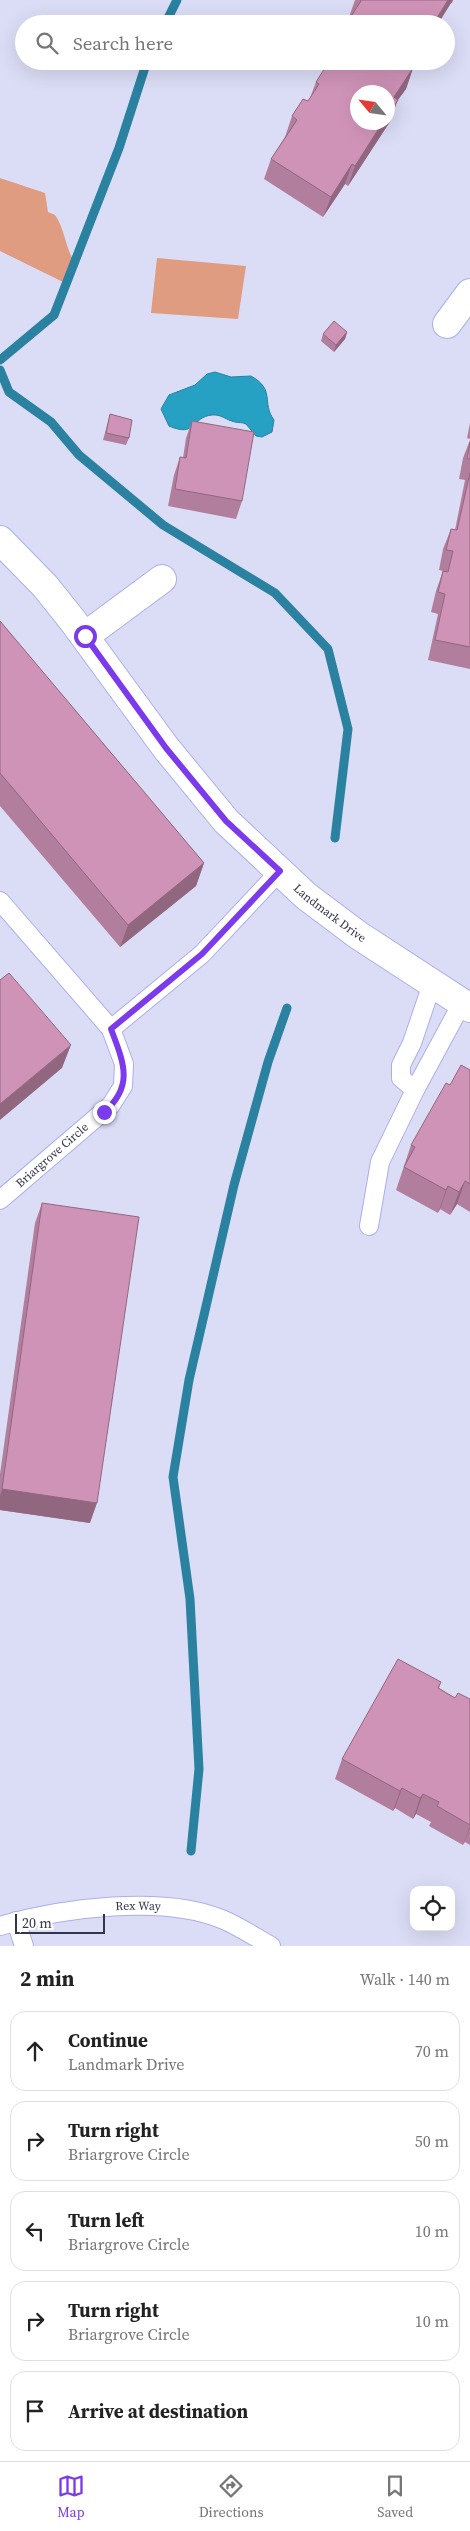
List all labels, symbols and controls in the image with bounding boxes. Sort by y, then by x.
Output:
search box [15,15,455,70]
icon: search [33,29,61,57]
text: Search here [73,30,173,56]
north arrow [350,85,395,130]
route start [74,625,97,648]
street label: Landmark Drive [290,880,369,946]
route end [93,1101,116,1124]
street label: Briargrove Circle [12,1119,92,1191]
map controls [410,1886,455,1931]
button: locate [410,1886,455,1931]
street label: Rex Way [115,1898,162,1914]
scale bar [15,1911,105,1934]
text: 20 m [22,1913,52,1933]
text: 2 min [20,1964,75,1993]
text: Walk · 140 m [360,1968,450,1990]
text: Continue [68,2027,148,2053]
icon: ahead [21,2037,49,2065]
text: 70 m [415,2040,449,2062]
text: Landmark Drive [68,2053,185,2075]
text: Turn right [68,2117,159,2143]
icon: right [21,2127,49,2155]
text: 50 m [415,2130,449,2152]
text: Briargrove Circle [68,2143,190,2165]
text: Turn left [68,2207,144,2233]
icon: left [21,2217,49,2245]
text: 10 m [415,2220,449,2242]
text: Briargrove Circle [68,2233,190,2255]
text: Turn right [68,2297,159,2323]
icon: right [21,2307,49,2335]
text: 10 m [415,2310,449,2332]
text: Briargrove Circle [68,2323,190,2345]
icon: arrive [21,2397,49,2425]
text: Arrive at destination [68,2398,248,2424]
tab: Map [57,2472,85,2522]
tab: Directions [199,2472,263,2522]
tab: Saved [377,2472,413,2522]

